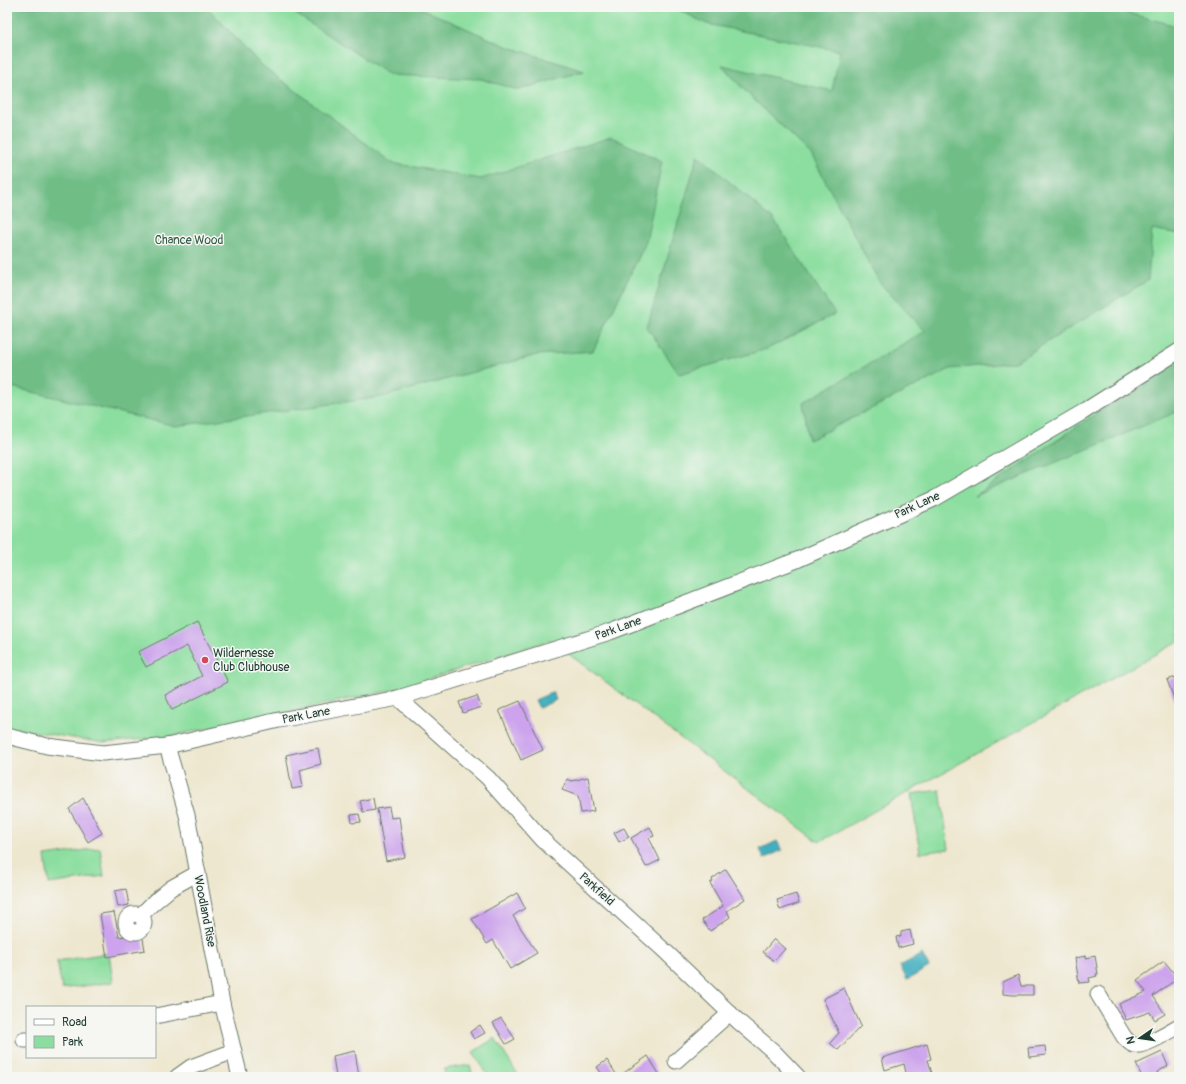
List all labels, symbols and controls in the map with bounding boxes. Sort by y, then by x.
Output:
park label: Chance Wood [155,233,223,248]
street label: Park Lane [892,488,942,522]
street label: Park Lane [593,613,644,644]
place label: Wildernesse Club Clubhouse [213,646,289,675]
marker: Wildernesse Club Clubhouse [200,655,210,665]
street label: Park Lane [281,704,331,727]
street label: Parkfield [576,870,618,909]
street label: Woodland Rise [190,874,219,948]
legend [26,1006,156,1058]
text: Road [62,1015,87,1030]
north arrow [1120,1018,1160,1058]
text: Park [62,1035,83,1050]
text: N [1123,1035,1138,1045]

